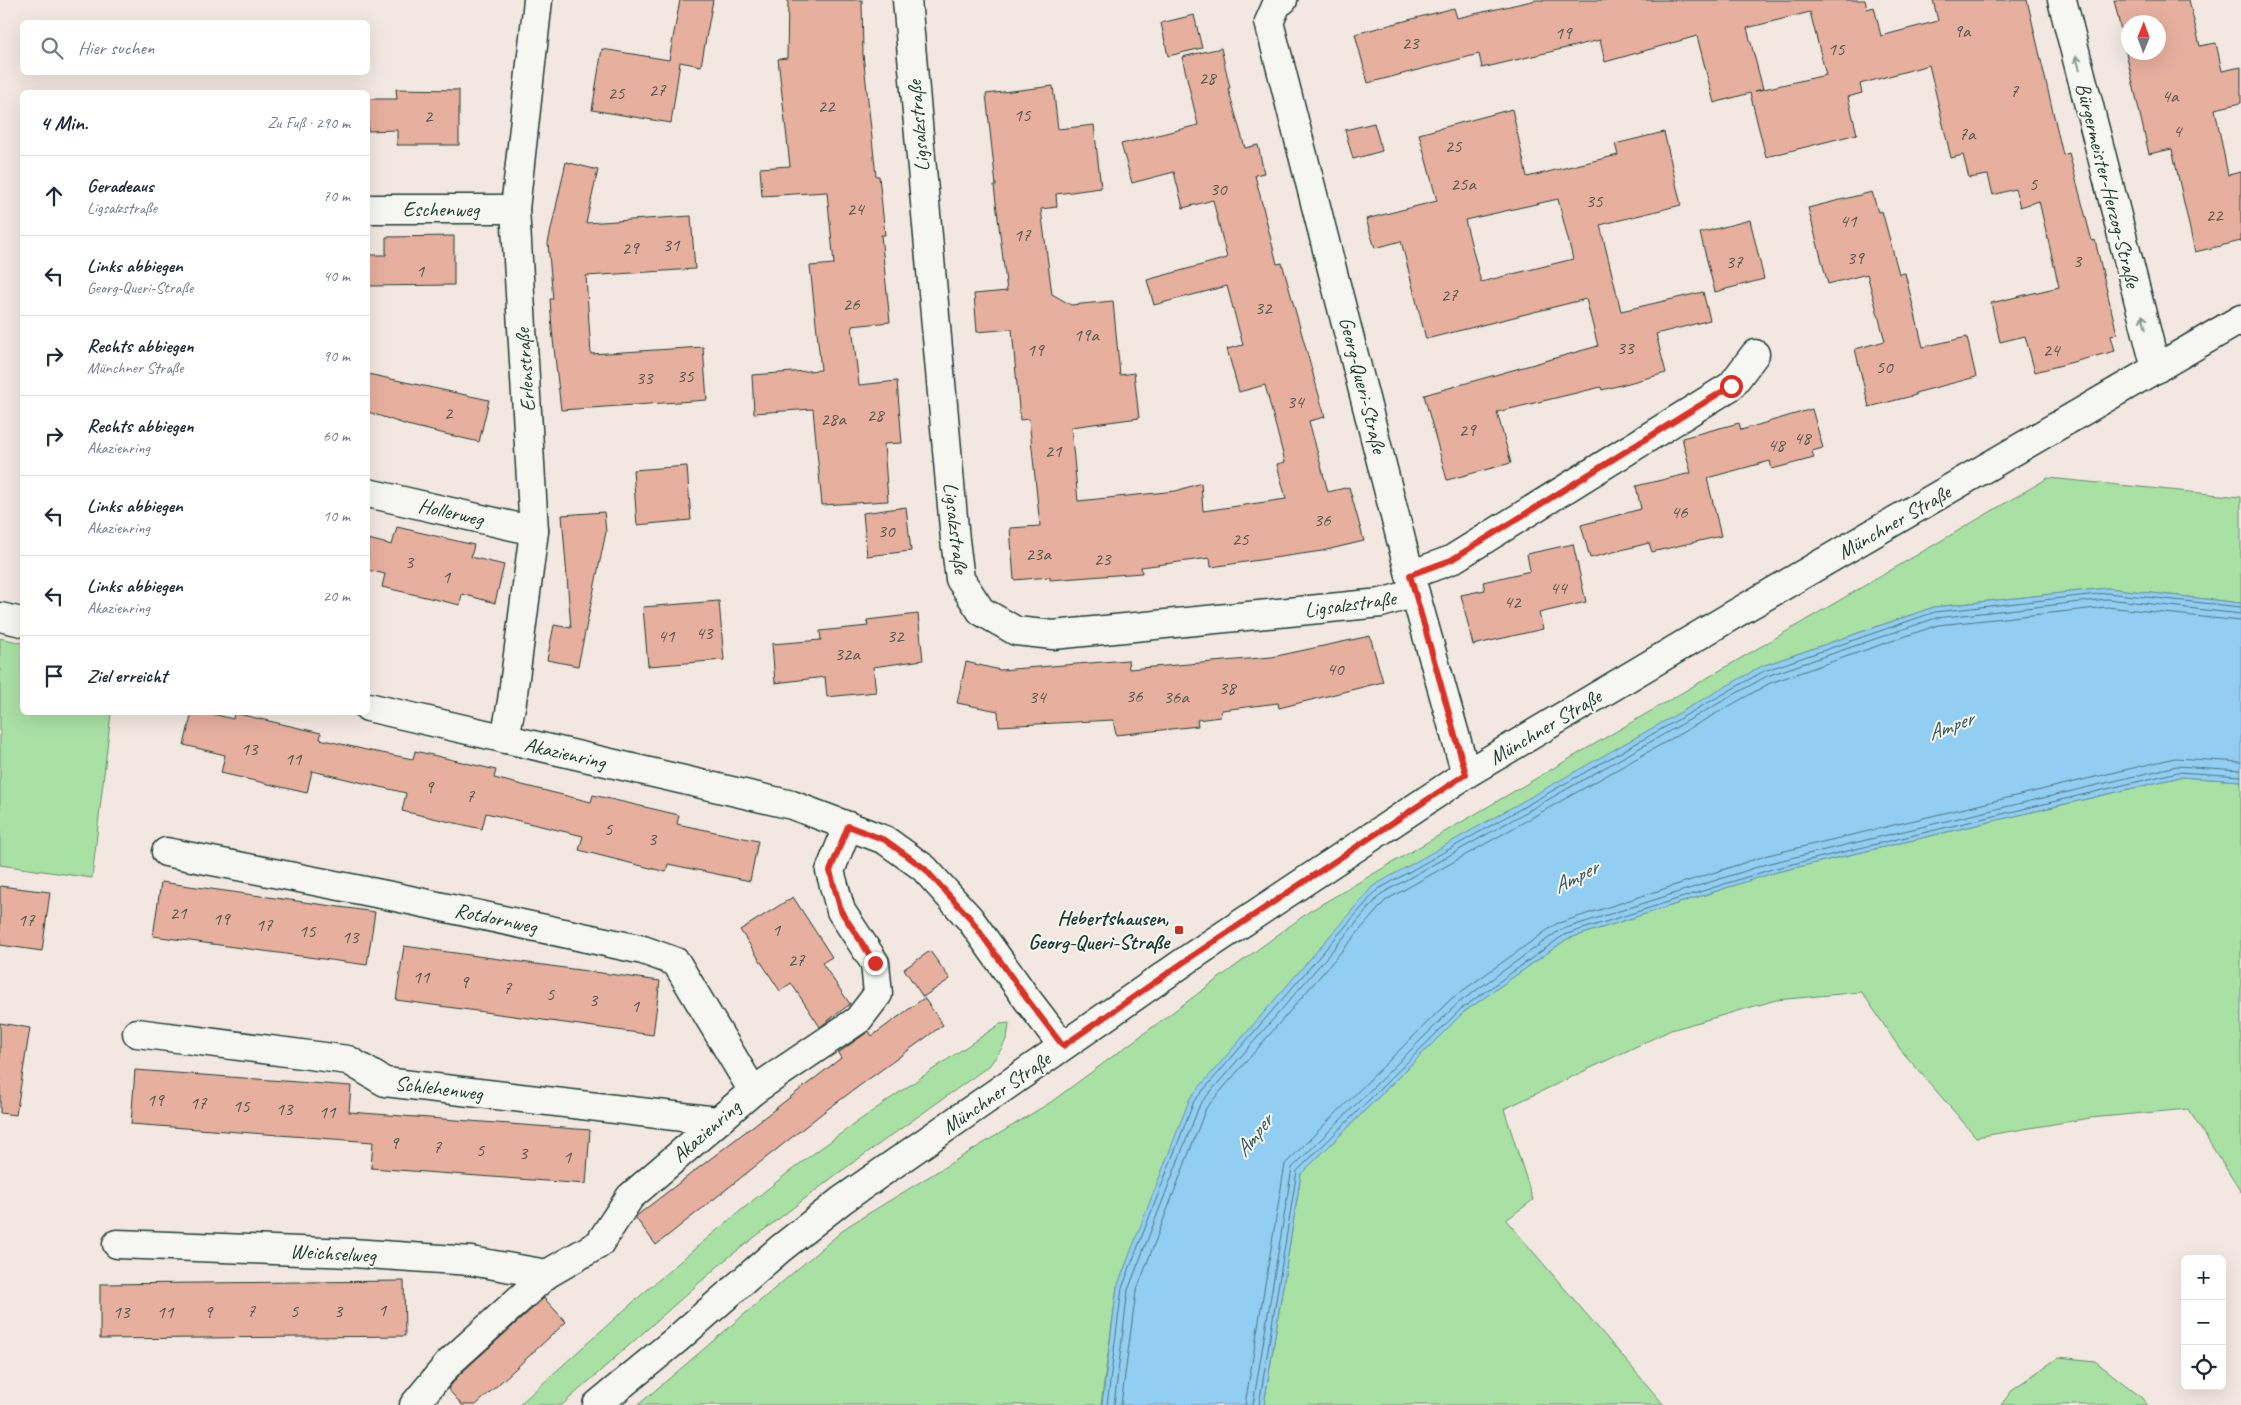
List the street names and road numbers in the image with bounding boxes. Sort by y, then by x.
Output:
street label: Ligsalzstraße [901,77,935,173]
street label: Bürgermeister-Herzog-Straße [2070,80,2147,292]
street label: Eschenweg [403,196,481,222]
street label: Georg-Queri-Straße [1334,314,1393,458]
street label: Erlenstraße [509,325,541,413]
street label: Münchner Straße [1833,478,1957,565]
street label: Ligsalzstraße [938,481,975,577]
street label: Hollerweg [416,492,488,532]
street label: Ligsalzstraße [1303,584,1399,623]
street label: Münchner Straße [1484,682,1608,771]
street label: Akazienring [522,731,610,775]
street label: Rotdornweg [453,897,541,940]
street label: Münchner Straße [937,1045,1057,1140]
street label: Schlehenweg [394,1070,486,1106]
street label: Akazienring [666,1093,747,1168]
street label: Weichselweg [290,1238,378,1268]

